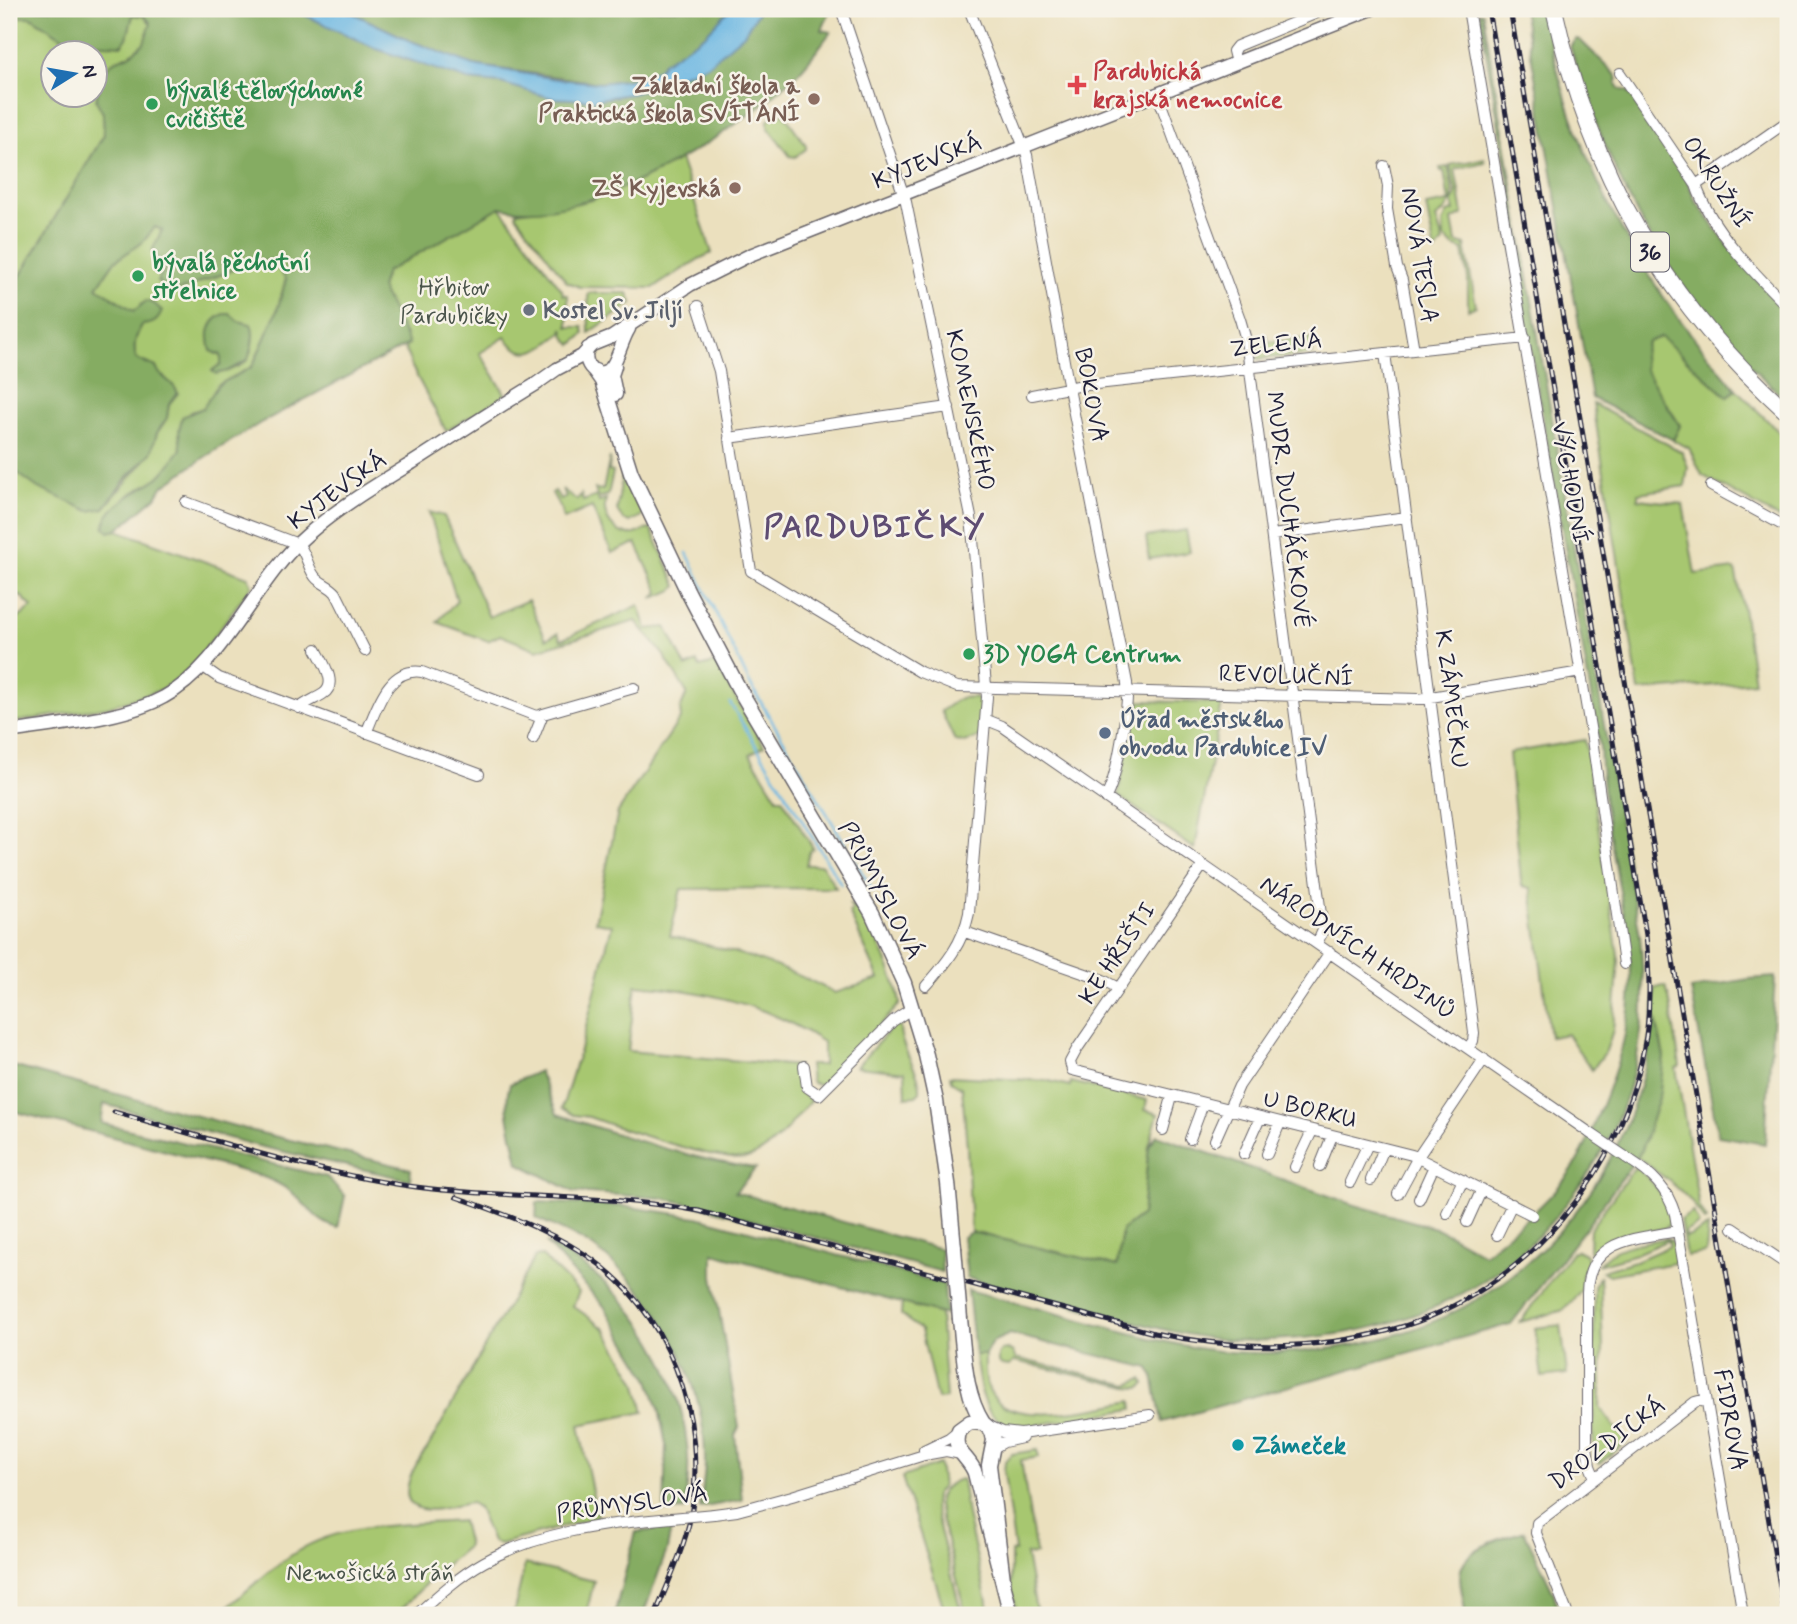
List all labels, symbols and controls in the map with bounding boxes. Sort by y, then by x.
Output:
north arrow [38,38,108,108]
place label: Pardubická krajská nemocnice [1093,57,1283,117]
text: N [76,62,103,80]
place label: Základní škola a Praktická škola SVÍTÁNÍ [538,71,801,130]
marker: Pardubická krajská nemocnice [1067,75,1087,95]
place label: bývalé tělovýchovné cvičiště [166,76,363,135]
marker: Základní škola a Praktická škola SVÍTÁNÍ [806,91,822,107]
marker: bývalé tělovýchovné cvičiště [144,96,160,112]
street label: KYJEVSKÁ [868,126,987,197]
street label: OKRUŽNÍ [1674,130,1758,235]
place label: ZŠ Kyjevská [591,173,721,206]
marker: ZŠ Kyjevská [727,180,743,196]
street label: NOVÁ TESLA [1392,185,1446,325]
road number: 36 [1631,232,1669,272]
place label: bývalá pěchotní střelnice [152,248,310,307]
marker: bývalá pěchotní střelnice [130,268,146,284]
park label: Hřbitov Pardubičky [400,273,508,332]
place label: Kostel Sv. Jiljí [543,296,683,328]
marker: Kostel Sv. Jiljí [521,302,537,318]
street label: ZELENÁ [1228,324,1324,366]
street label: KOMENSKÉHO [937,327,1004,494]
street label: BOKOVA [1066,345,1115,445]
street label: MUDR. DUCHÁČKOVÉ [1258,390,1319,631]
street label: VÝCHODNÍ [1544,419,1596,546]
street label: KYJEVSKÁ [282,444,393,537]
district label: PARDUBIČKY [764,507,986,549]
street label: K ZÁMEČKU [1427,628,1475,770]
place label: 3D YOGA Centrum [983,640,1182,671]
marker: 3D YOGA Centrum [961,646,977,662]
street label: REVOLUČNÍ [1218,658,1354,694]
place label: Úřad městského obvodu Pardubice IV [1119,705,1327,764]
marker: Úřad městského obvodu Pardubice IV [1097,725,1113,741]
street label: PRŮMYSLOVÁ [830,816,930,965]
street label: NÁRODNÍCH HRDINŮ [1253,868,1461,1027]
street label: KE HŘIŠTI [1073,897,1164,1011]
street label: U BORKU [1260,1084,1360,1137]
street label: FIDROVA [1705,1367,1754,1474]
street label: DROZDICKÁ [1543,1390,1672,1498]
place label: Zámeček [1252,1431,1346,1462]
marker: Zámeček [1230,1437,1246,1453]
street label: PRŮMYSLOVÁ [554,1478,710,1530]
park label: Nemošická stráň [286,1558,454,1589]

